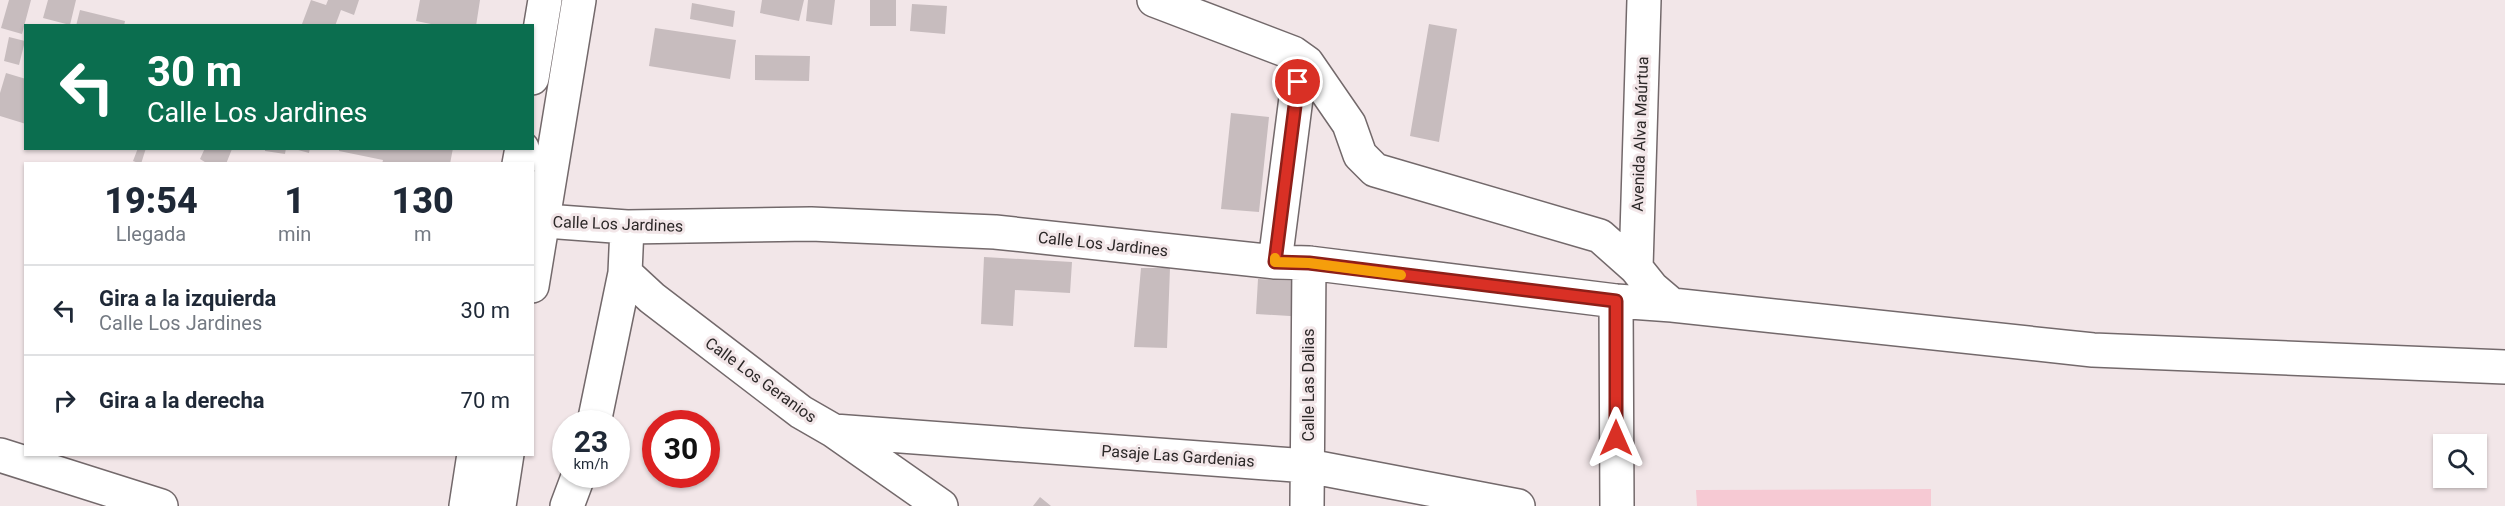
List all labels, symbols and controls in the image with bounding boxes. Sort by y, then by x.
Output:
text: 30 m [147,47,242,96]
icon: left [48,48,126,126]
pin [1272,56,1323,107]
street label: Avenida Alva Maúrtua [1628,56,1652,212]
icon: arrive [1281,65,1314,98]
text: Calle Los Jardines [147,97,367,129]
text: 19:54 [104,180,198,222]
text: 1 [284,180,305,222]
text: 130 [392,180,454,222]
street label: Calle Los Jardines [552,212,684,236]
text: Llegada [116,222,186,246]
text: min [278,222,311,246]
text: m [414,222,431,246]
street label: Calle Los Jardines [1037,228,1169,260]
text: Gira a la izquierda [99,286,276,311]
icon: left [48,294,81,327]
text: 30 m [461,298,510,323]
text: Calle Los Jardines [99,311,262,335]
street label: Calle Las Dalias [1299,329,1318,441]
street label: Calle Los Geranios [702,333,820,427]
icon: right [48,384,81,417]
text: Gira a la derecha [99,388,265,413]
text: 70 m [461,388,510,413]
position arrow [1584,406,1648,470]
speed limit sign: 30 [642,410,720,488]
text: 23 [574,424,608,459]
map controls [2433,434,2487,488]
button: search [2433,434,2487,488]
street label: Pasaje Las Gardenias [1101,441,1255,471]
text: km/h [573,455,609,473]

